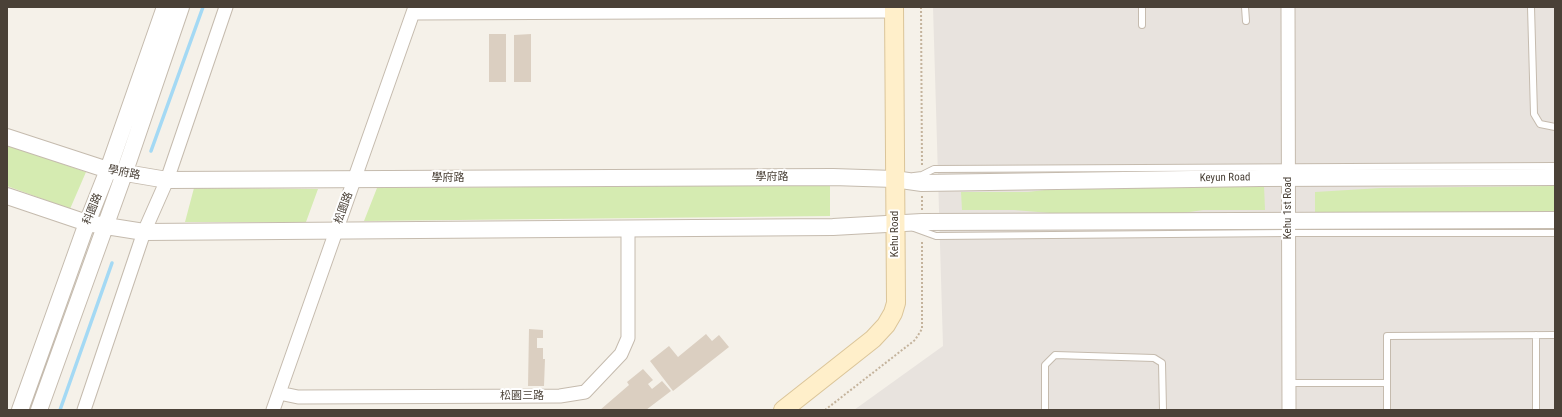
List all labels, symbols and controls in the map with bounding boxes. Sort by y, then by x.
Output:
street label: 學府路 [107,163,141,183]
street label: 學府路 [756,170,788,184]
street label: 學府路 [432,171,464,185]
street label: Keyun Road [1199,171,1251,185]
street label: Kehu 1st Road [1281,177,1295,239]
street label: 松園路 [332,190,356,226]
street label: 科園路 [81,191,105,227]
street label: Kehu Road [888,211,902,257]
street label: 松園三路 [500,389,544,403]

